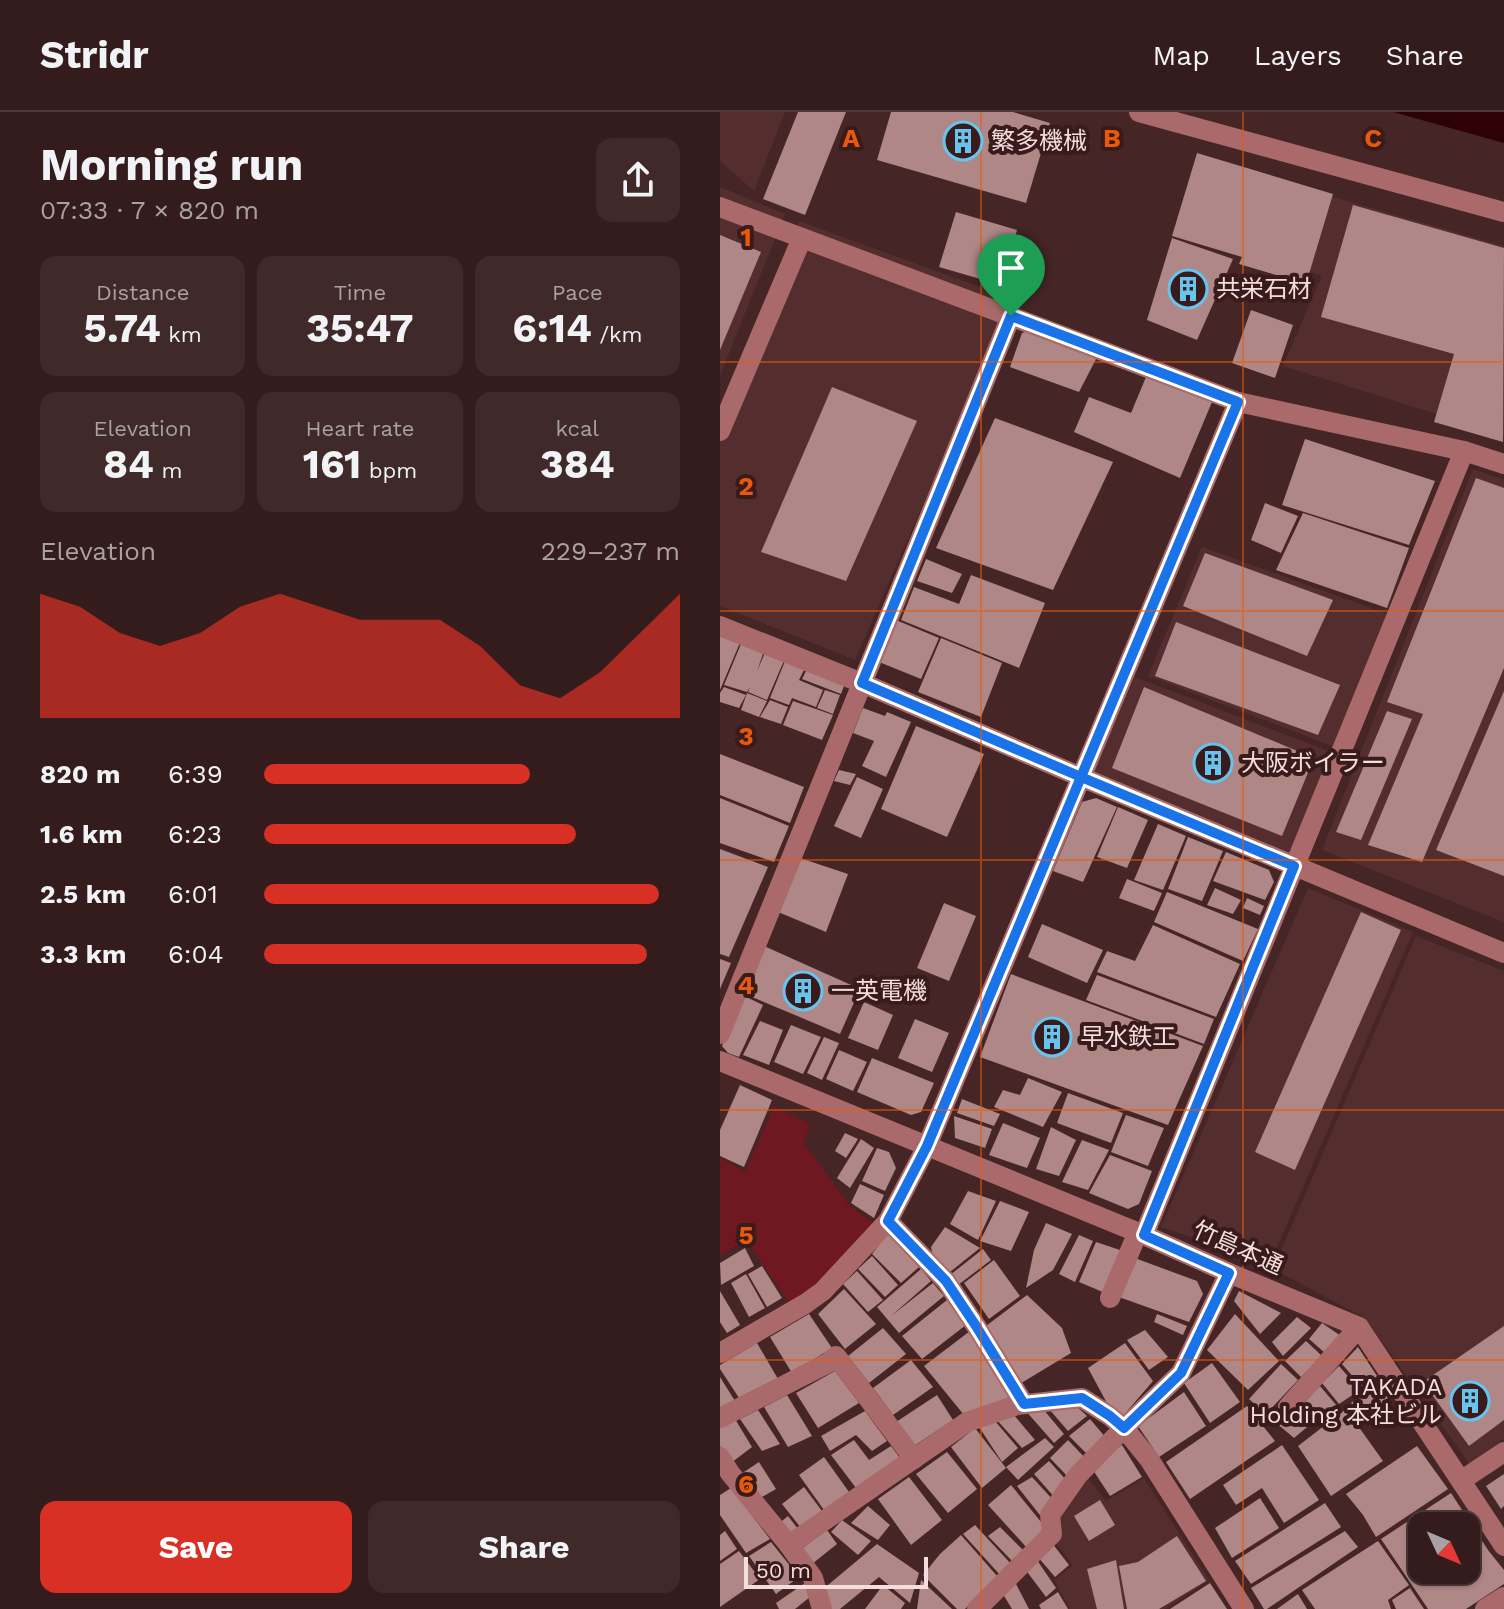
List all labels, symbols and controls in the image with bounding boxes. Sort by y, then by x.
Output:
text: Stridr [40,33,149,77]
text: Map [1153,39,1210,72]
text: Layers [1254,39,1342,72]
text: Share [1386,39,1464,72]
building icon: 繁多機械 [942,120,984,162]
text: A [842,123,860,153]
text: B [1103,123,1121,153]
text: C [1364,123,1382,153]
place label: 繁多機械 [991,127,1087,155]
button: share [596,138,680,222]
text: Morning run [40,139,303,191]
text: 07:33 · 7 × 820 m [40,195,259,225]
text: 1 [740,222,752,252]
pin [977,234,1045,316]
icon: arrive [989,246,1033,290]
building icon: 共栄石材 [1167,268,1209,310]
place label: 共栄石材 [1216,275,1312,303]
text: Distance [96,280,189,305]
text: Time [334,280,386,305]
text: Pace [552,280,603,305]
text: 5.74 [84,305,161,352]
text: 35:47 [306,305,414,352]
text: 6:14 [512,305,592,352]
text: km [161,322,202,347]
text: /km [592,322,643,347]
text: Elevation [94,416,192,441]
text: Heart rate [306,416,414,441]
text: kcal [556,416,599,441]
text: 84 [103,441,154,488]
text: 161 [303,441,361,488]
text: 384 [540,441,615,488]
text: m [154,458,182,483]
text: bpm [361,458,417,483]
text: 2 [738,471,754,501]
text: Elevation [40,536,156,566]
text: 229–237 m [541,536,680,566]
text: 3 [738,721,754,751]
building icon: 大阪ボイラー [1192,742,1234,784]
place label: 大阪ボイラー [1241,749,1385,777]
text: 820 m [40,759,120,789]
text: 6:39 [168,759,223,789]
text: 1.6 km [40,819,123,849]
text: 6:23 [168,819,222,849]
text: 2.5 km [40,879,126,909]
text: 6:01 [168,879,218,909]
text: 3.3 km [40,939,126,969]
text: 6:04 [168,939,224,969]
text: 4 [738,970,755,1000]
building icon: 一英電機 [782,970,824,1012]
place label: 一英電機 [831,977,927,1005]
building icon: 早水鉄工 [1031,1016,1073,1058]
place label: 早水鉄工 [1080,1023,1176,1051]
street label: 竹島本通 [1188,1216,1288,1280]
text: 5 [738,1220,754,1250]
place label: TAKADA Holding 本社ビル [1250,1373,1442,1429]
building icon: TAKADA Holding 本社ビル [1449,1380,1491,1422]
text: 6 [738,1469,754,1499]
button: Save [40,1501,352,1593]
button: Share [368,1501,680,1593]
north arrow [1408,1512,1480,1584]
map controls [1408,1512,1480,1584]
scale bar [744,1553,928,1589]
text: 50 m [756,1558,811,1583]

